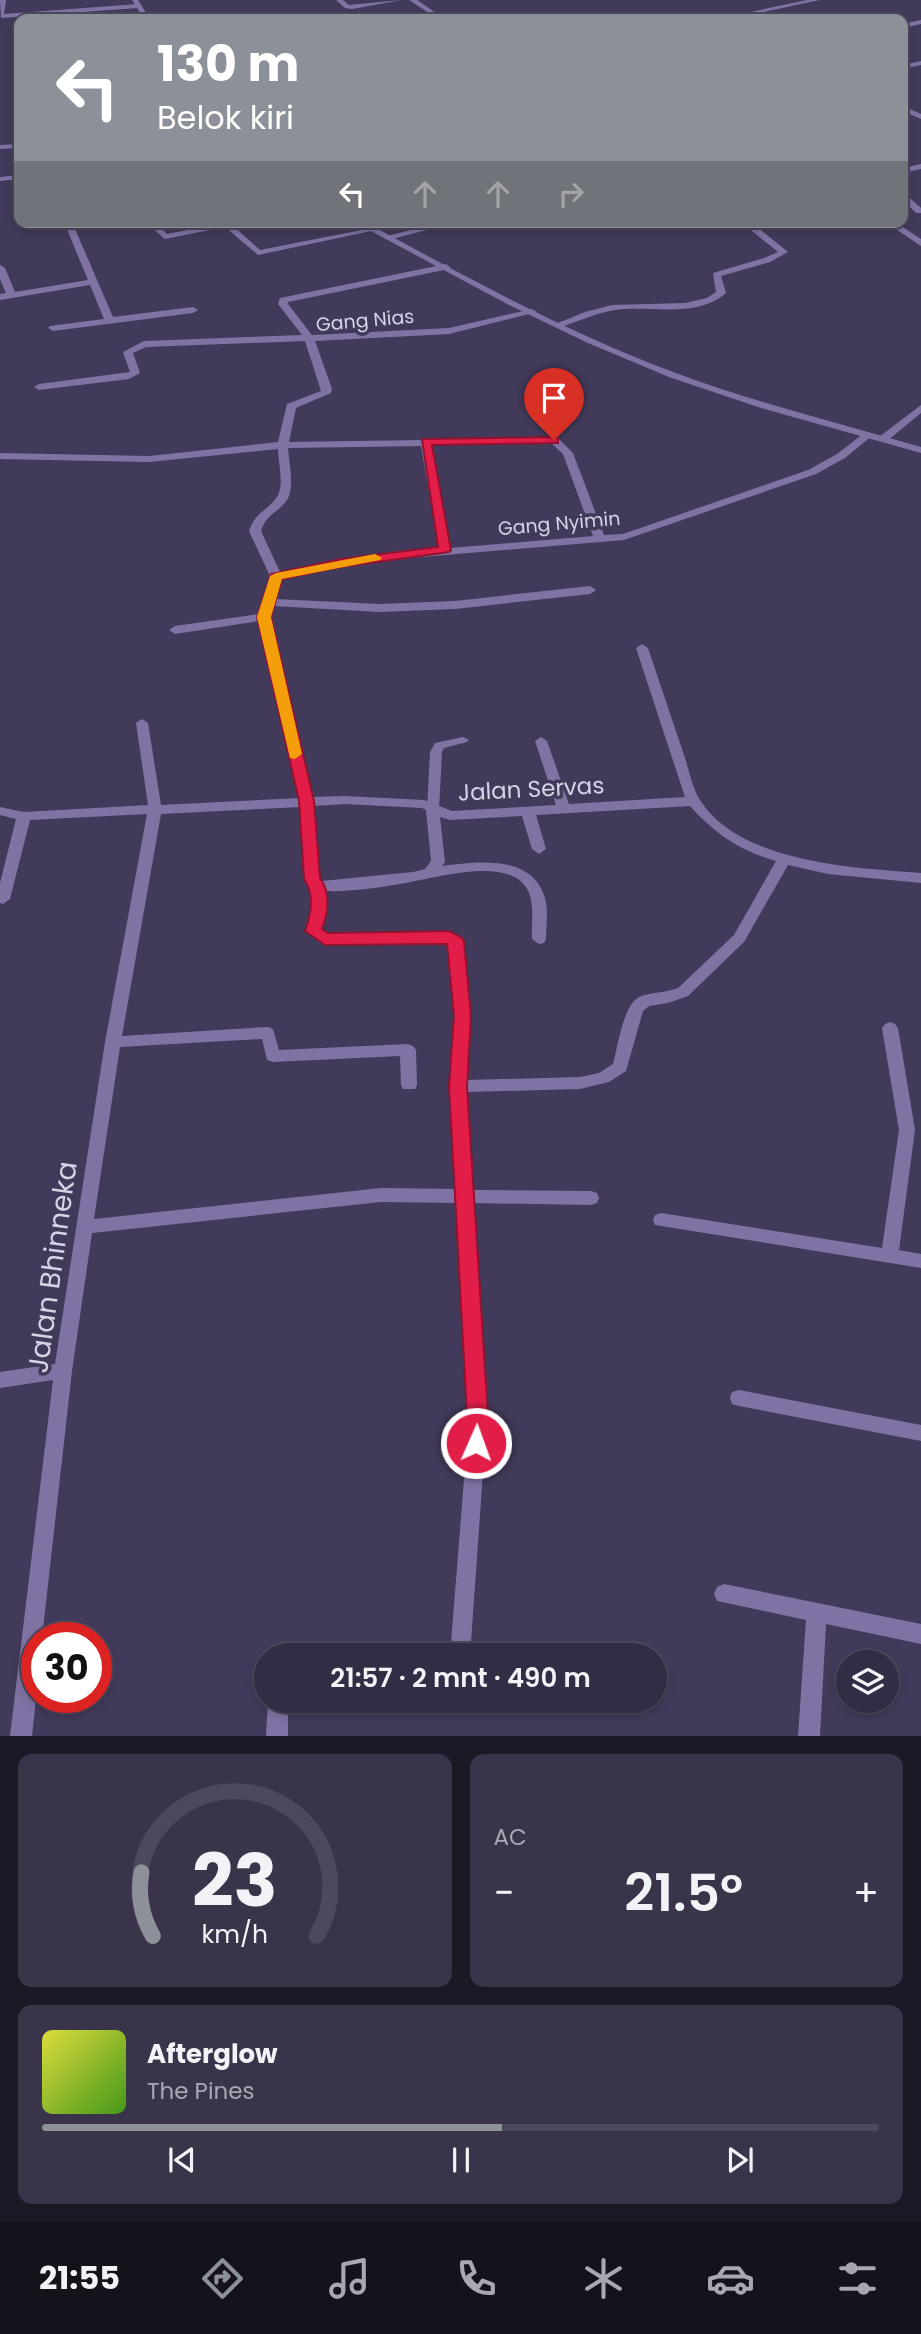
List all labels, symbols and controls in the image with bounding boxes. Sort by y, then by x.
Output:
text: 130 m [157,30,299,98]
icon: left [42,42,133,133]
text: Belok kiri [157,95,294,140]
icon: left [333,175,371,213]
icon: ahead [406,175,444,213]
icon: ahead [479,175,517,213]
icon: right [552,175,590,213]
street label: Gang Nias [315,303,415,338]
pin [524,368,584,440]
icon: arrive [535,379,573,417]
street label: Gang Nyimin [497,505,621,542]
street label: Jalan Servas [457,769,605,809]
street label: Jalan Bhinneka [18,1159,87,1376]
position arrow [439,1406,513,1480]
speed limit sign: 30 [21,1622,112,1713]
map controls [836,1650,899,1713]
button: layers [836,1650,899,1713]
text: 21:57 · 2 mnt · 490 m [330,1660,591,1696]
text: AC [494,1821,527,1853]
text: 23 [192,1831,278,1932]
text: 21.5° [624,1856,743,1929]
text: − [494,1866,514,1919]
text: + [853,1866,879,1919]
text: km/h [201,1917,268,1952]
text: Afterglow [147,2036,278,2072]
text: The Pines [147,2075,255,2107]
icon: previous [163,2141,201,2179]
icon: pause [442,2141,480,2179]
icon: next [721,2141,759,2179]
icon: directions [198,2254,247,2303]
icon: music [325,2254,374,2303]
icon: phone [452,2254,501,2303]
icon: climate [579,2254,628,2303]
icon: car [706,2254,755,2303]
icon: filters [833,2254,882,2303]
text: 21:55 [39,2255,120,2300]

